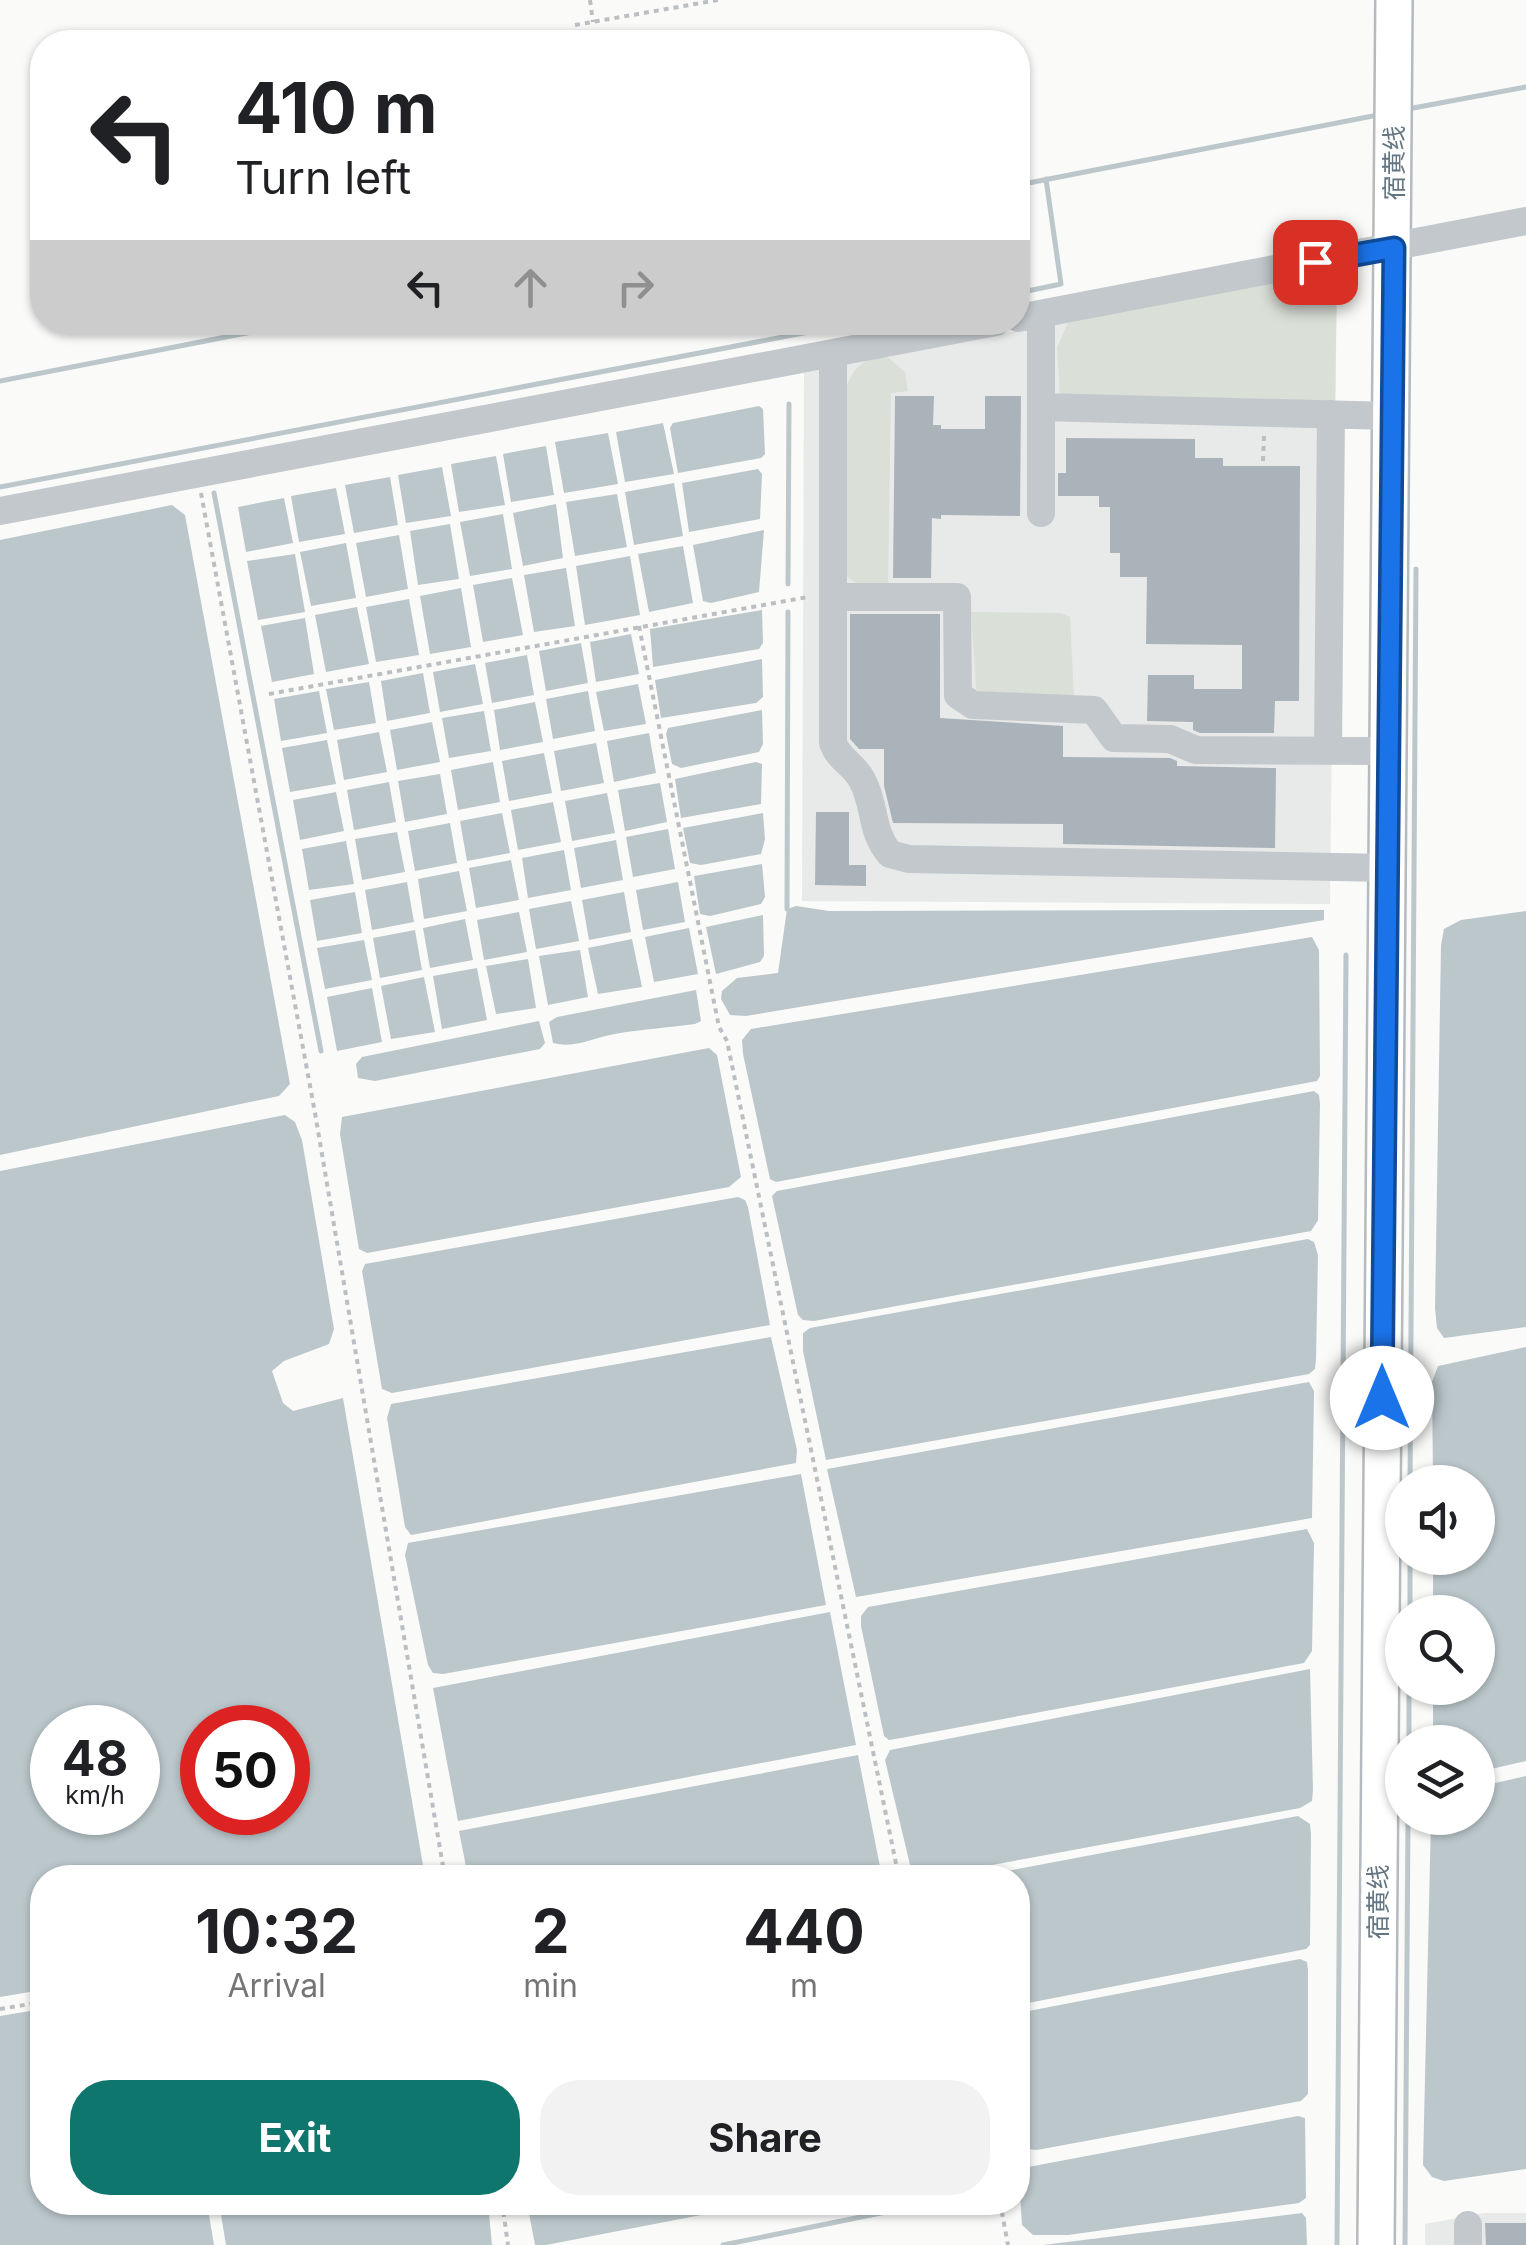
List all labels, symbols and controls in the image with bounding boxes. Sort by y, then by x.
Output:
text: 410 m [235,65,438,150]
icon: left [70,70,200,200]
street label: 宿黄线 [1379,125,1409,201]
text: Turn left [235,150,411,205]
pin [1273,220,1358,305]
icon: arrive [1288,235,1343,290]
icon: left [398,260,453,315]
icon: ahead [503,260,558,315]
icon: right [608,260,663,315]
position arrow [1330,1346,1434,1450]
map controls [1385,1465,1495,1835]
button: sound [1385,1465,1495,1575]
button: search [1385,1595,1495,1705]
speed limit sign: 50 [180,1705,310,1835]
button: layers [1385,1725,1495,1835]
text: 48 [62,1728,128,1788]
text: km/h [65,1780,125,1810]
street label: 宿黄线 [1363,1864,1393,1940]
text: 10:32 [195,1895,358,1967]
text: 2 [532,1895,570,1967]
text: 440 [743,1895,865,1967]
text: Arrival [227,1966,326,2005]
text: min [523,1966,578,2005]
text: m [790,1966,818,2005]
button: Exit [70,2080,520,2195]
button: Share [540,2080,990,2195]

